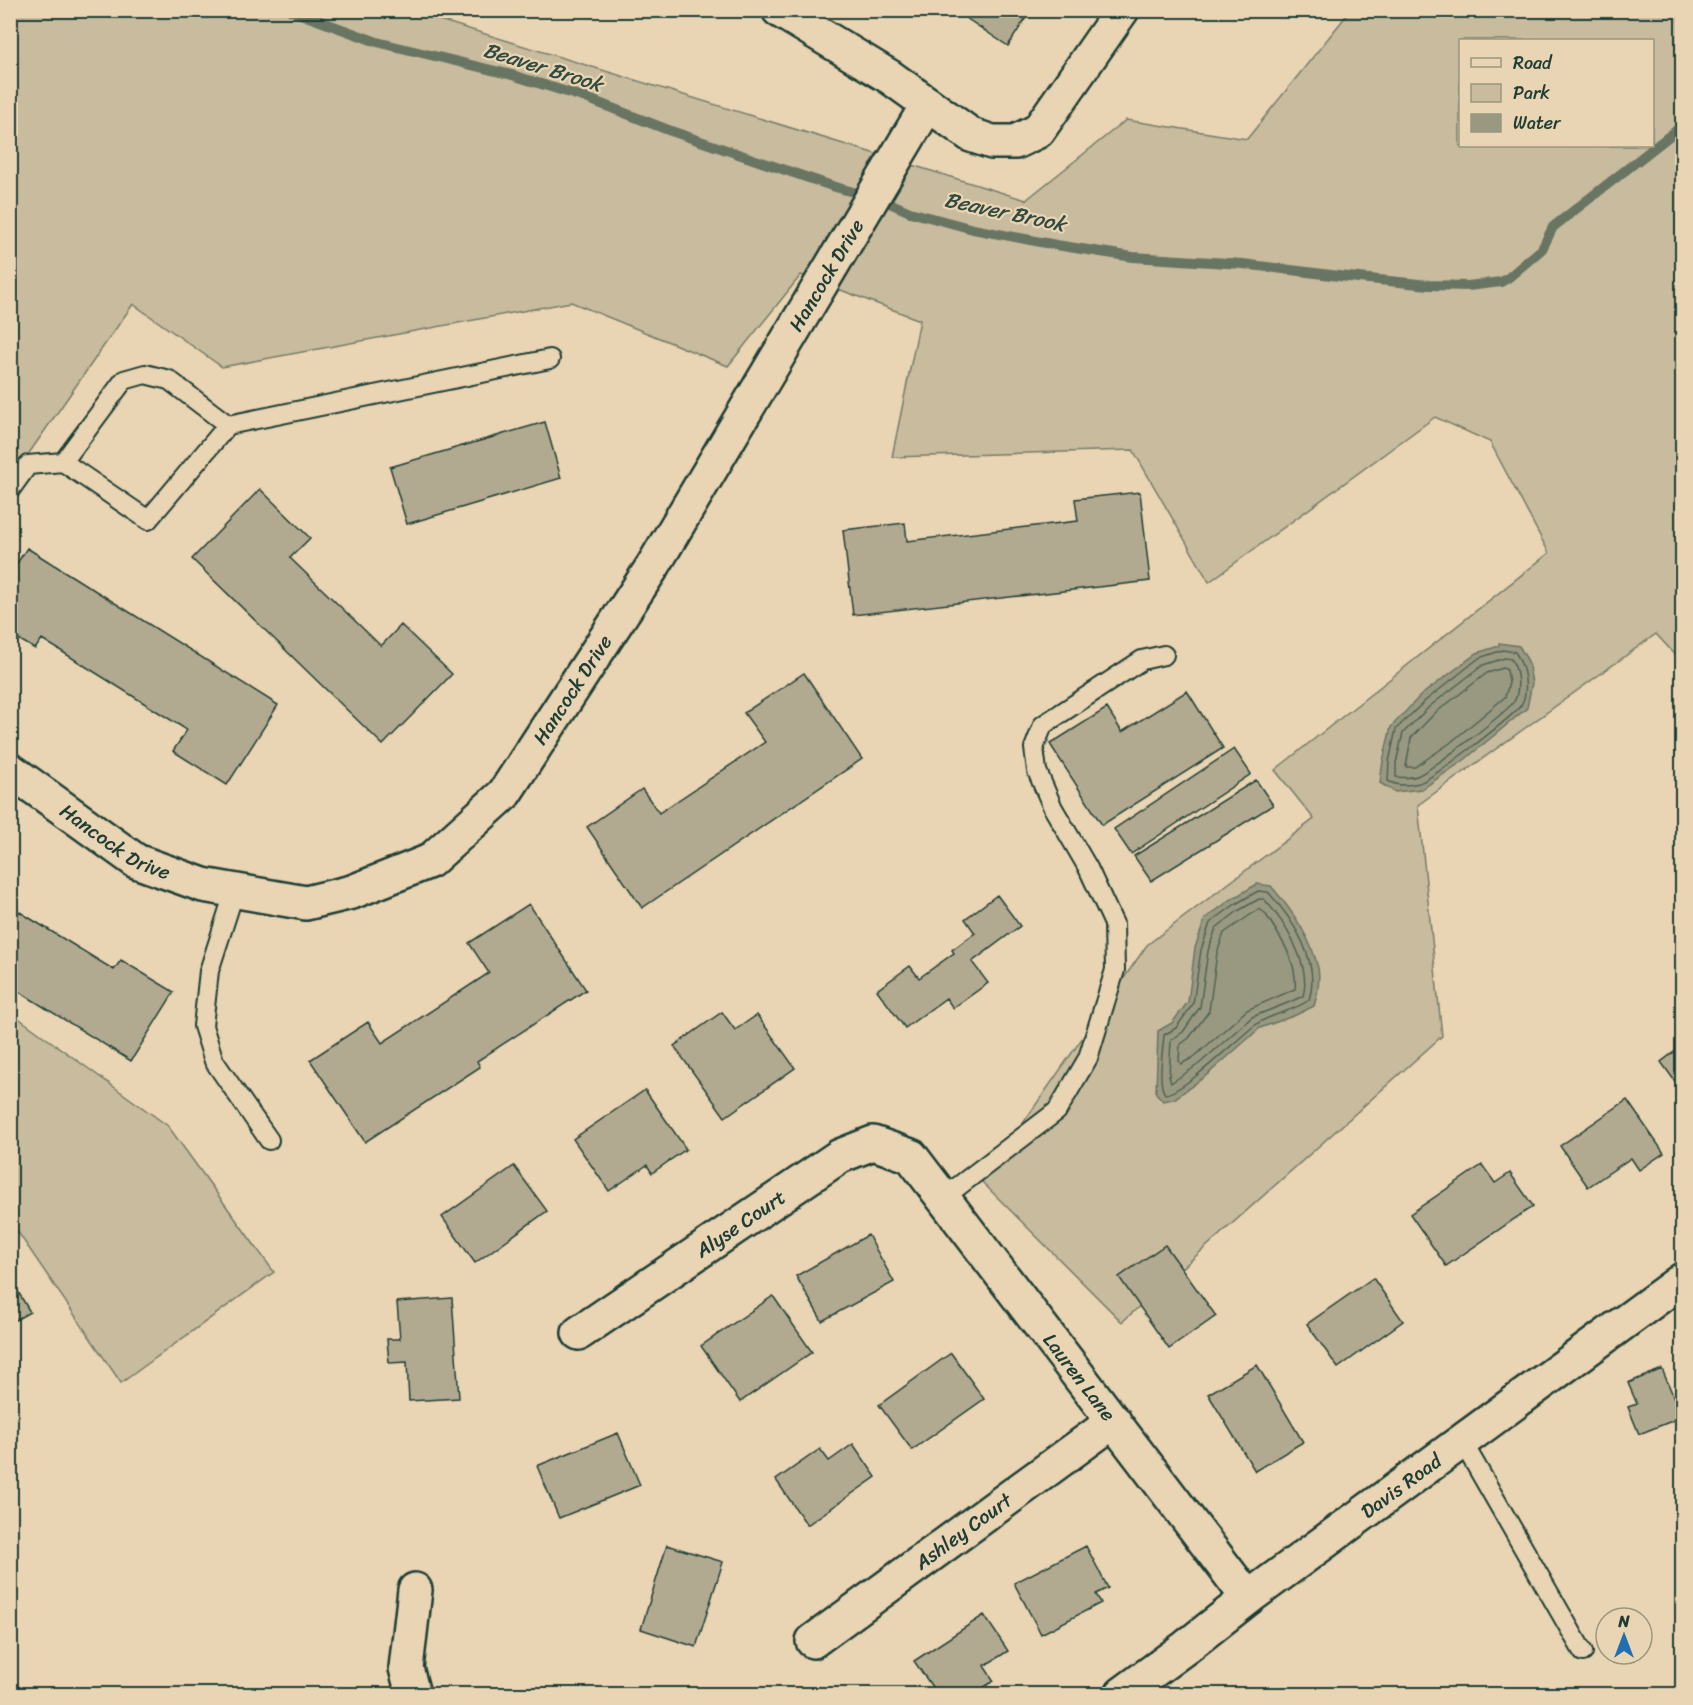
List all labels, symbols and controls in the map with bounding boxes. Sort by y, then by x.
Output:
water label: Beaver Brook [479,31,610,104]
legend [1459,39,1654,147]
text: Road [1513,47,1553,79]
text: Park [1513,77,1550,109]
text: Water [1513,107,1562,139]
water label: Beaver Brook [941,181,1072,244]
street label: Hancock Drive [779,212,873,338]
street label: Hancock Drive [523,627,621,752]
street label: Hancock Drive [52,794,176,890]
street label: Alyse Court [687,1180,793,1268]
street label: Lauren Lane [1034,1325,1125,1429]
street label: Davis Road [1353,1443,1450,1528]
street label: Ashley Court [906,1483,1020,1580]
north arrow [1594,1606,1654,1666]
text: N [1617,1607,1630,1636]

